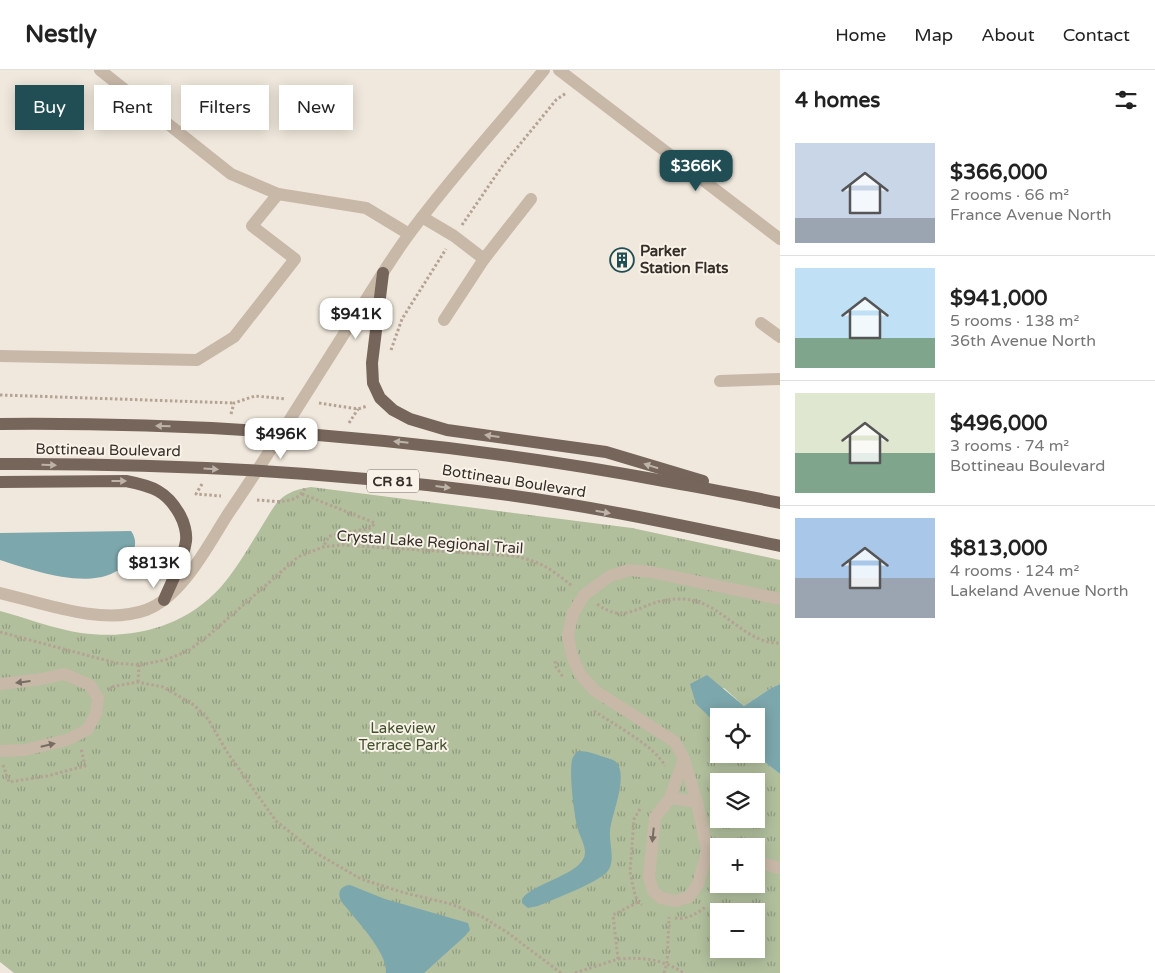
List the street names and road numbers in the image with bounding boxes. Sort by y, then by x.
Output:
street label: Bottineau Boulevard [35,440,181,460]
street label: Bottineau Boulevard [441,461,587,501]
road number: CR 81 [367,470,419,492]
street label: Crystal Lake Regional Trail [336,526,524,558]

